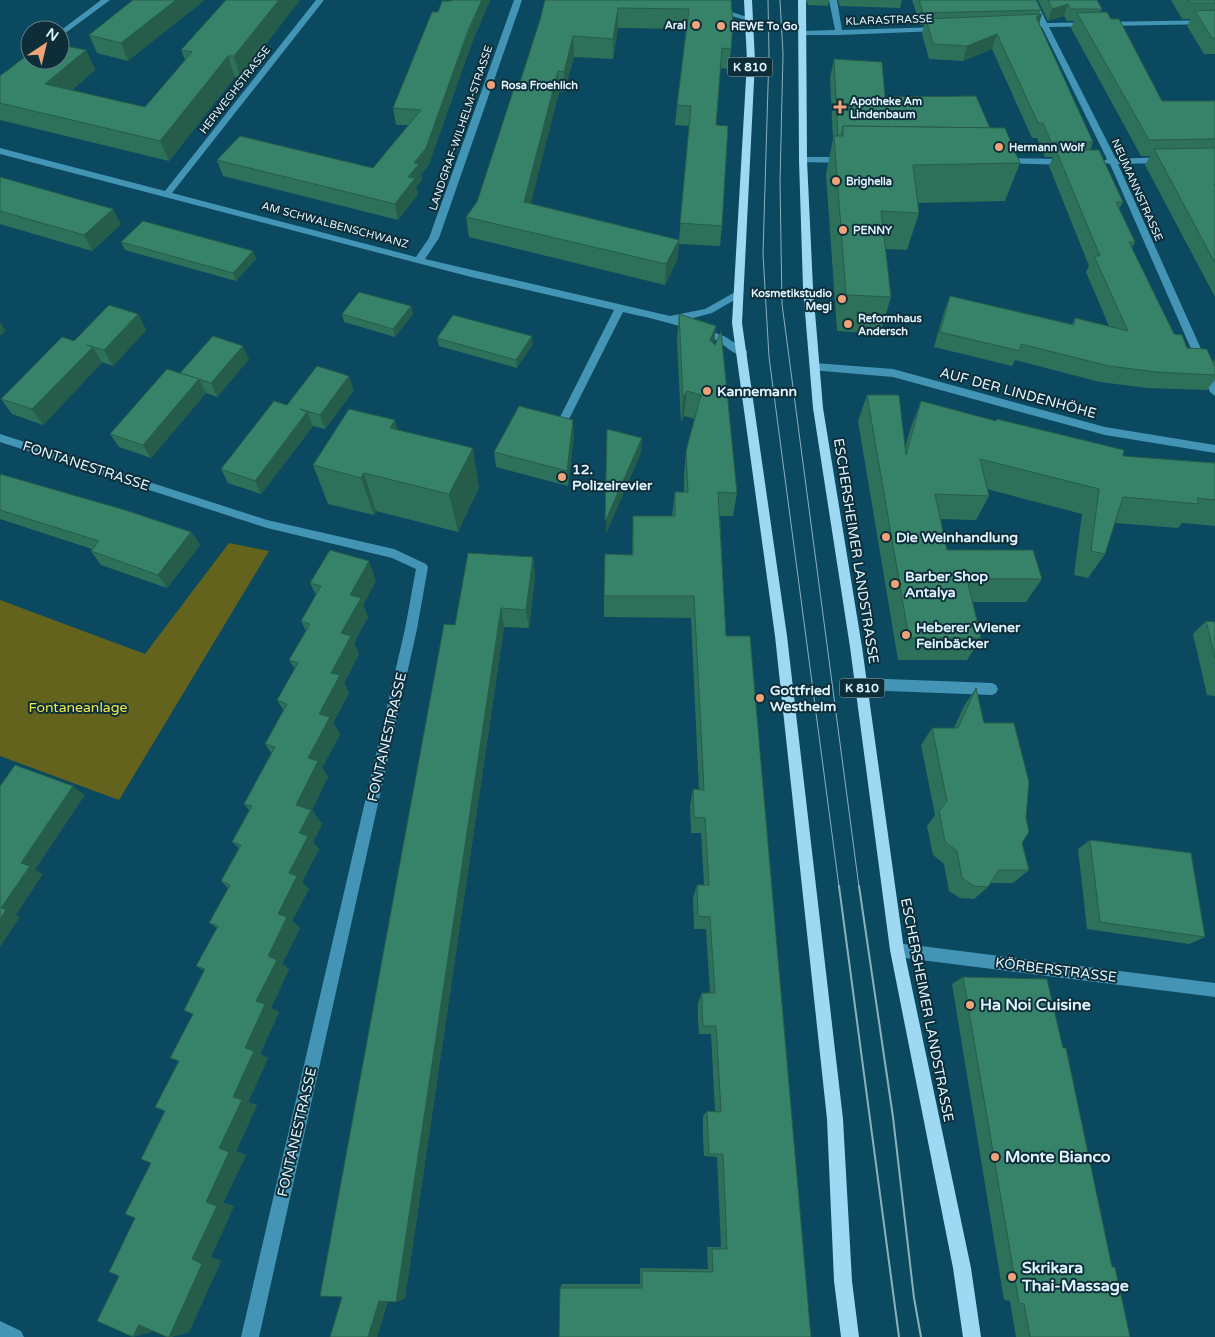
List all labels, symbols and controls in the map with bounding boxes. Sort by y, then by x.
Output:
street label: KLARASTRASSE [845,12,933,28]
place label: Aral [665,19,686,32]
marker: Aral [690,19,702,31]
north arrow [20,20,70,70]
marker: REWE To Go [715,20,727,32]
place label: REWE To Go [731,20,798,33]
text: N [43,25,62,45]
street label: HERWEGHSTRASSE [197,44,273,136]
street label: LANDGRAF-WILHELM-STRASSE [427,44,495,212]
road number: K 810 [728,58,772,76]
marker: Rosa Froehlich [485,79,497,91]
place label: Rosa Froehlich [501,79,578,92]
place label: Apotheke Am Lindenbaum [850,95,922,121]
marker: Apotheke Am Lindenbaum [834,101,846,113]
street label: NEUMANNSTRASSE [1109,137,1165,243]
marker: Hermann Wolf [993,141,1005,153]
place label: Hermann Wolf [1009,141,1085,154]
marker: Brighella [830,175,842,187]
place label: Brighella [846,175,892,189]
street label: AM SCHWALBENSCHWANZ [260,199,410,251]
marker: PENNY [837,224,849,236]
place label: PENNY [853,224,892,237]
place label: Kosmetikstudio Megi [751,287,832,314]
marker: Kosmetikstudio Megi [836,293,848,305]
place label: Reformhaus Andersch [858,312,922,338]
marker: Reformhaus Andersch [842,318,854,330]
street label: AUF DER LINDENHÖHE [938,364,1098,422]
place label: Kannemann [717,383,797,400]
marker: Kannemann [701,385,713,397]
street label: FONTANESTRASSE [20,437,152,495]
street label: ESCHERSHEIMER LANDSTRASSE [830,437,882,665]
place label: 12. Polizeirevier [572,461,653,494]
marker: 12. Polizeirevier [556,471,568,483]
place label: Die Weinhandlung [896,529,1018,546]
marker: Die Weinhandlung [880,531,892,543]
place label: Barber Shop Antalya [905,568,988,601]
marker: Barber Shop Antalya [889,578,901,590]
place label: Heberer Wiener Feinbäcker [916,619,1021,652]
marker: Heberer Wiener Feinbäcker [900,629,912,641]
street label: FONTANESTRASSE [364,671,410,803]
road number: K 810 [840,678,884,698]
place label: Gottfried Westheim [770,682,836,715]
marker: Gottfried Westheim [754,692,766,704]
park label: Fontaneanlage [29,699,128,716]
street label: ESCHERSHEIMER LANDSTRASSE [897,896,957,1124]
street label: KÖRBERSTRASSE [994,954,1118,986]
place label: Ha Noi Cuisine [980,995,1091,1015]
marker: Ha Noi Cuisine [964,999,976,1011]
street label: FONTANESTRASSE [274,1066,320,1198]
place label: Monte Bianco [1005,1147,1111,1167]
marker: Monte Bianco [989,1151,1001,1163]
place label: Skrikara Thai-Massage [1021,1258,1129,1296]
marker: Skrikara Thai-Massage [1006,1271,1018,1283]

